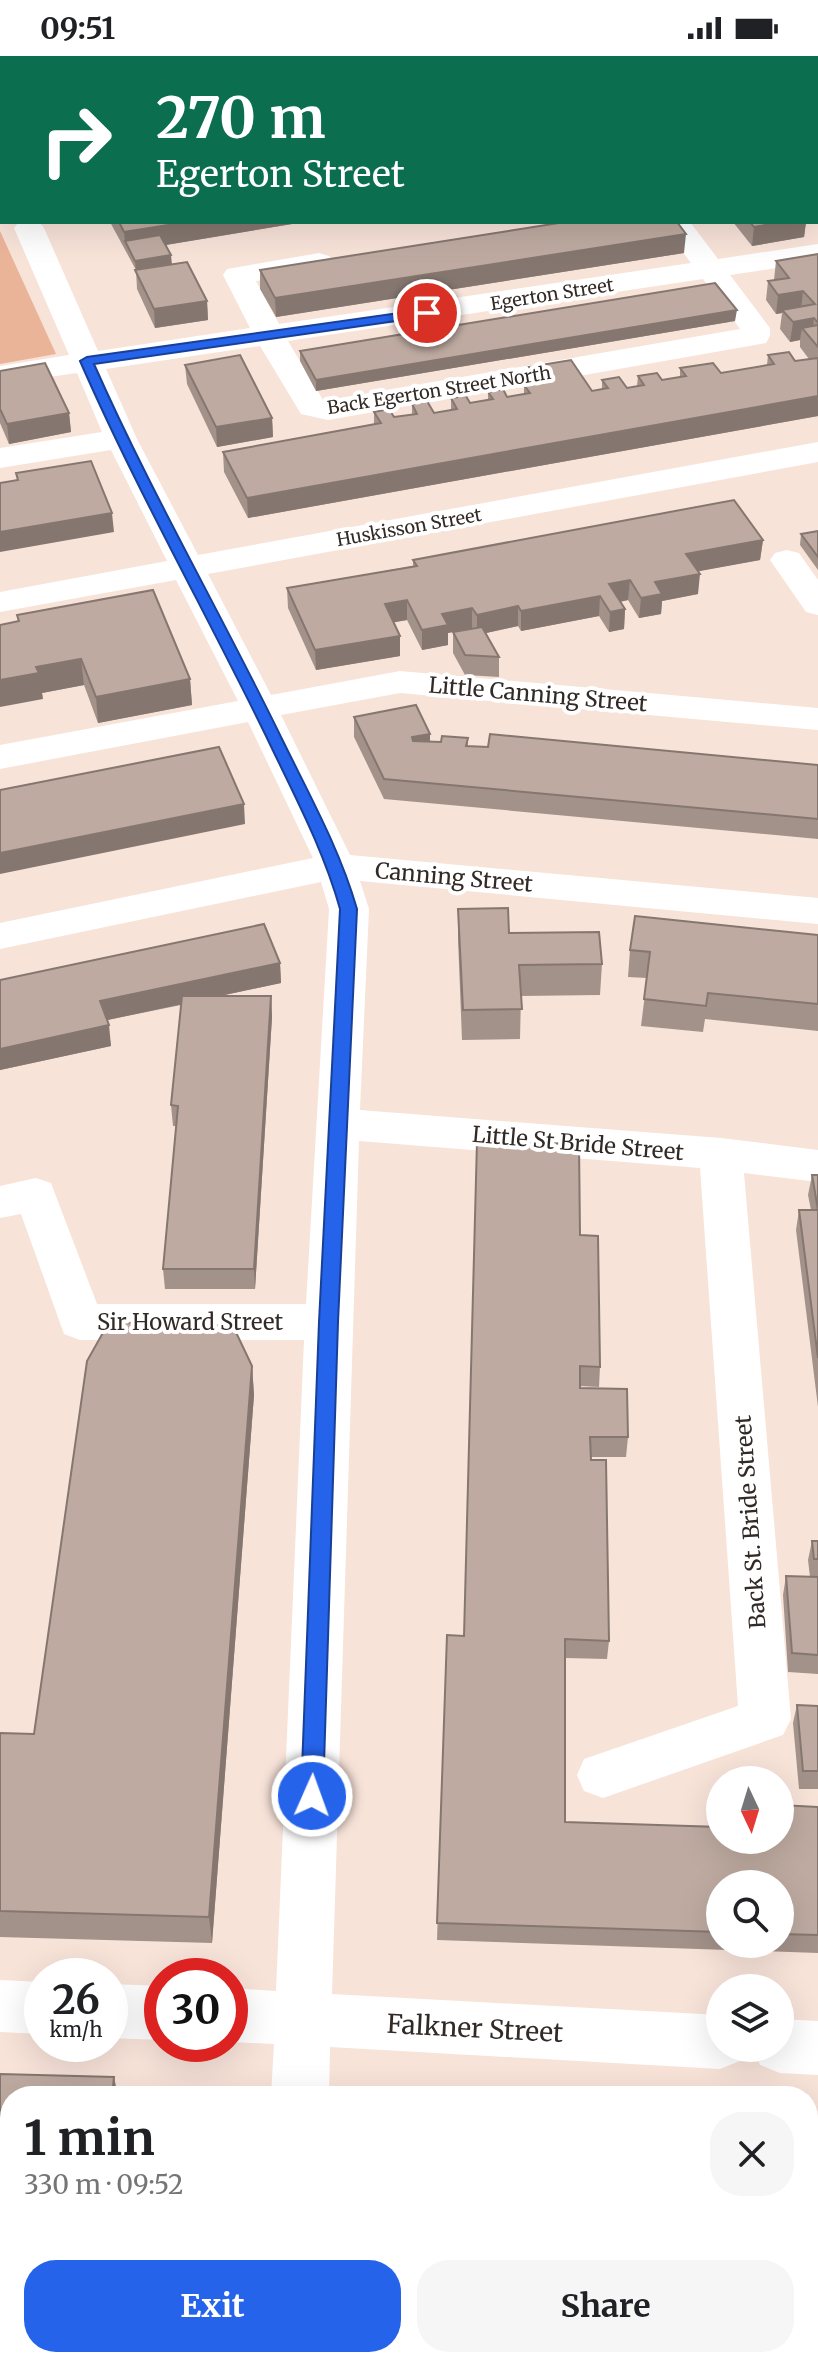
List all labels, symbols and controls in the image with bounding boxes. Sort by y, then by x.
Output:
text: 09:51 [40,9,115,47]
text: 270 m [156,83,326,153]
icon: right [24,88,128,192]
text: Egerton Street [156,152,405,197]
street label: Egerton Street [489,273,615,315]
pin [393,279,461,347]
icon: arrive [405,291,449,335]
street label: Back Egerton Street North [325,361,553,419]
street label: Huskisson Street [335,503,483,551]
street label: Little Canning Street [427,670,649,718]
street label: Canning Street [374,856,534,898]
street label: Little St Bride Street [471,1120,685,1166]
street label: Sir Howard Street [97,1308,283,1336]
street label: Back St. Bride Street [729,1414,771,1630]
position arrow [270,1754,354,1838]
north arrow [706,1766,794,1854]
map controls [706,1766,794,2062]
button: search [706,1870,794,1958]
speed limit sign: 30 [144,1958,248,2062]
button: layers [706,1974,794,2062]
text: 26 [52,1975,100,2025]
street label: Falkner Street [386,2007,564,2049]
text: km/h [50,2017,102,2042]
text: 1 min [24,2108,155,2168]
button: close [710,2112,794,2196]
text: 330 m · 09:52 [24,2168,184,2201]
button: Exit [24,2260,401,2352]
button: Share [417,2260,794,2352]

